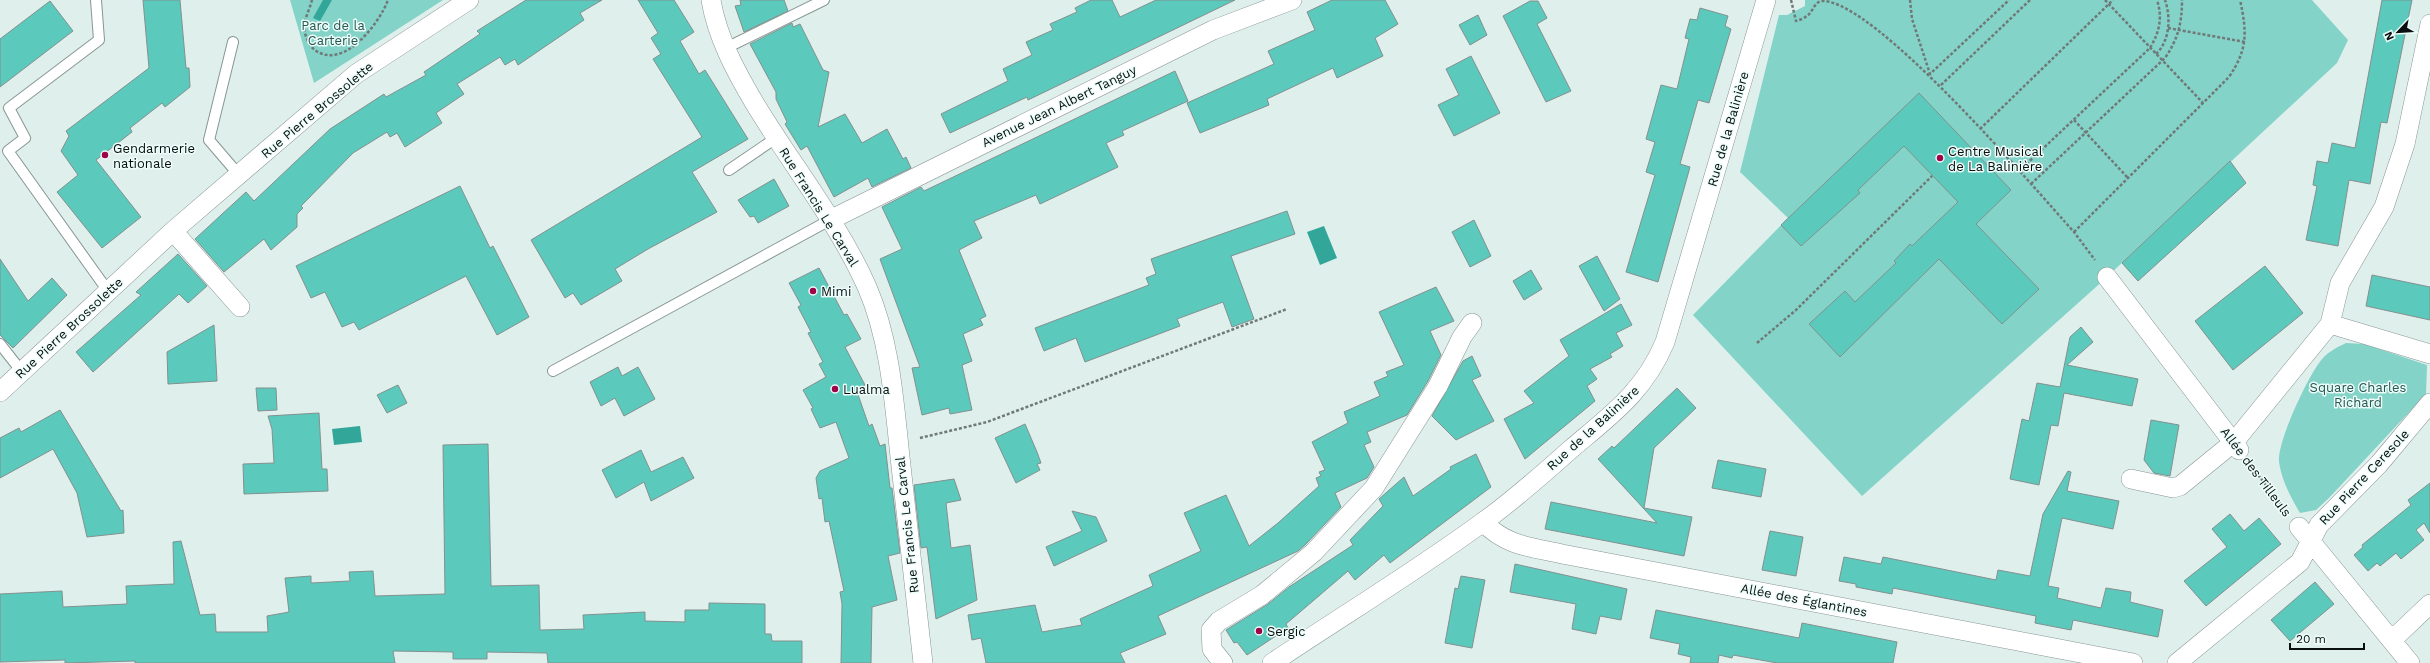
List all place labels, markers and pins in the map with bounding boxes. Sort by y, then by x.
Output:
place label: Gendarmerie nationale [113,141,195,171]
place label: Centre Musical de La Balinière [1948,144,2043,174]
marker: Gendarmerie nationale [100,150,110,160]
marker: Centre Musical de La Balinière [1935,153,1945,163]
place label: Mimi [821,284,851,299]
marker: Mimi [808,286,818,296]
place label: Lualma [843,382,890,397]
marker: Lualma [830,384,840,394]
place label: Sergic [1267,624,1305,639]
marker: Sergic [1254,626,1264,636]

